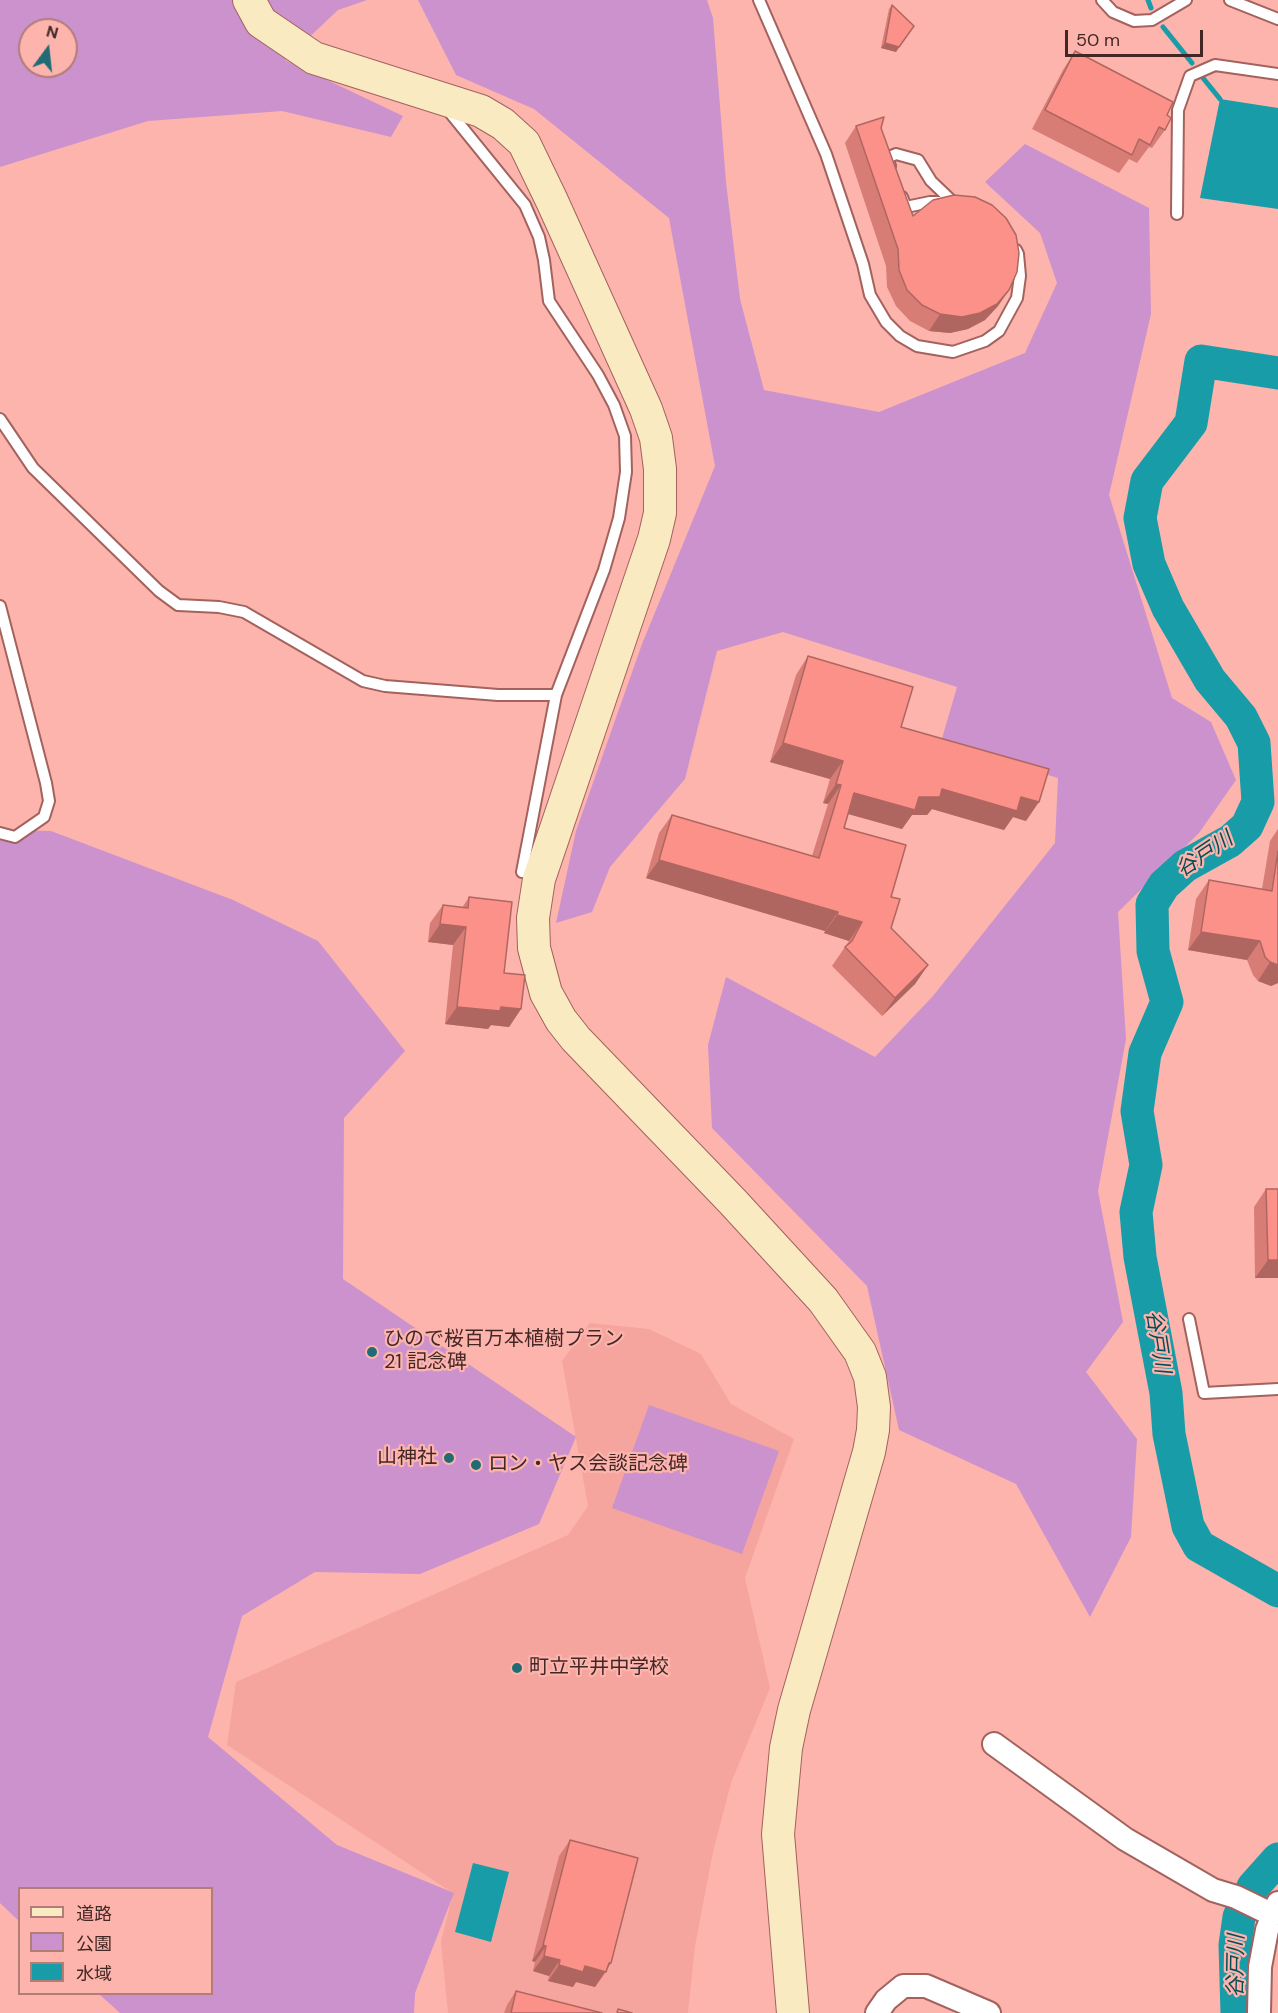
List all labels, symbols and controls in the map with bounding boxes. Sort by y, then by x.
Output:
north arrow [18,18,78,78]
scale bar [1068,18,1206,56]
text: N [44,20,61,44]
text: 50 m [1076,28,1120,52]
water label: 谷戸川 [1172,827,1238,883]
water label: 谷戸川 [1140,1309,1174,1375]
place label: ひので桜百万本植樹プラン 21 記念碑 [384,1328,624,1375]
marker: ひので桜百万本植樹プラン 21 記念碑 [365,1345,379,1359]
place label: 山神社 [377,1446,437,1470]
marker: 山神社 [442,1451,456,1465]
place label: ロン・ヤス会談記念碑 [488,1453,688,1477]
marker: ロン・ヤス会談記念碑 [469,1458,483,1472]
place label: 町立平井中学校 [529,1656,669,1680]
marker: 町立平井中学校 [510,1661,524,1675]
legend [18,1887,213,1995]
text: 道路 [76,1902,112,1926]
text: 公園 [76,1932,112,1956]
water label: 谷戸川 [1224,1934,1250,1998]
text: 水域 [76,1962,112,1986]

